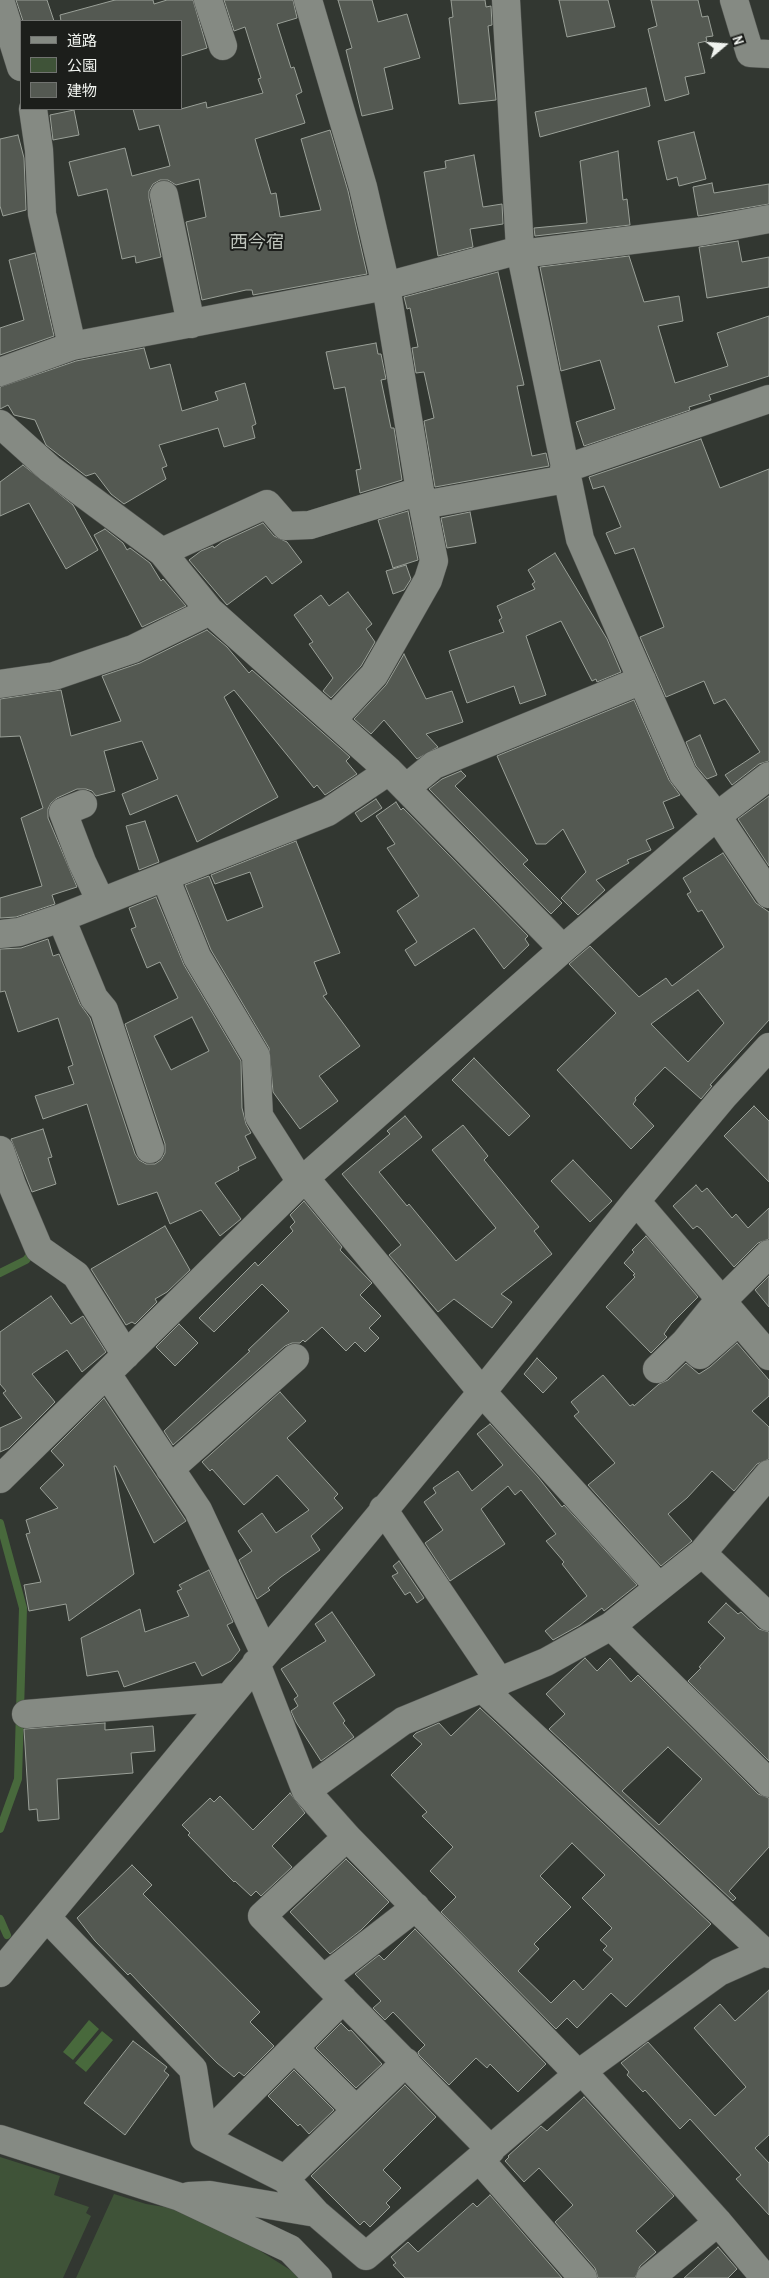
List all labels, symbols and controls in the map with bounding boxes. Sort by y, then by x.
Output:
legend [20,20,182,110]
north arrow [699,20,749,70]
text: 道路 [67,30,97,51]
text: N [728,34,748,47]
text: 公園 [67,55,97,76]
text: 建物 [67,80,97,101]
district label: 西今宿 [230,232,284,254]

